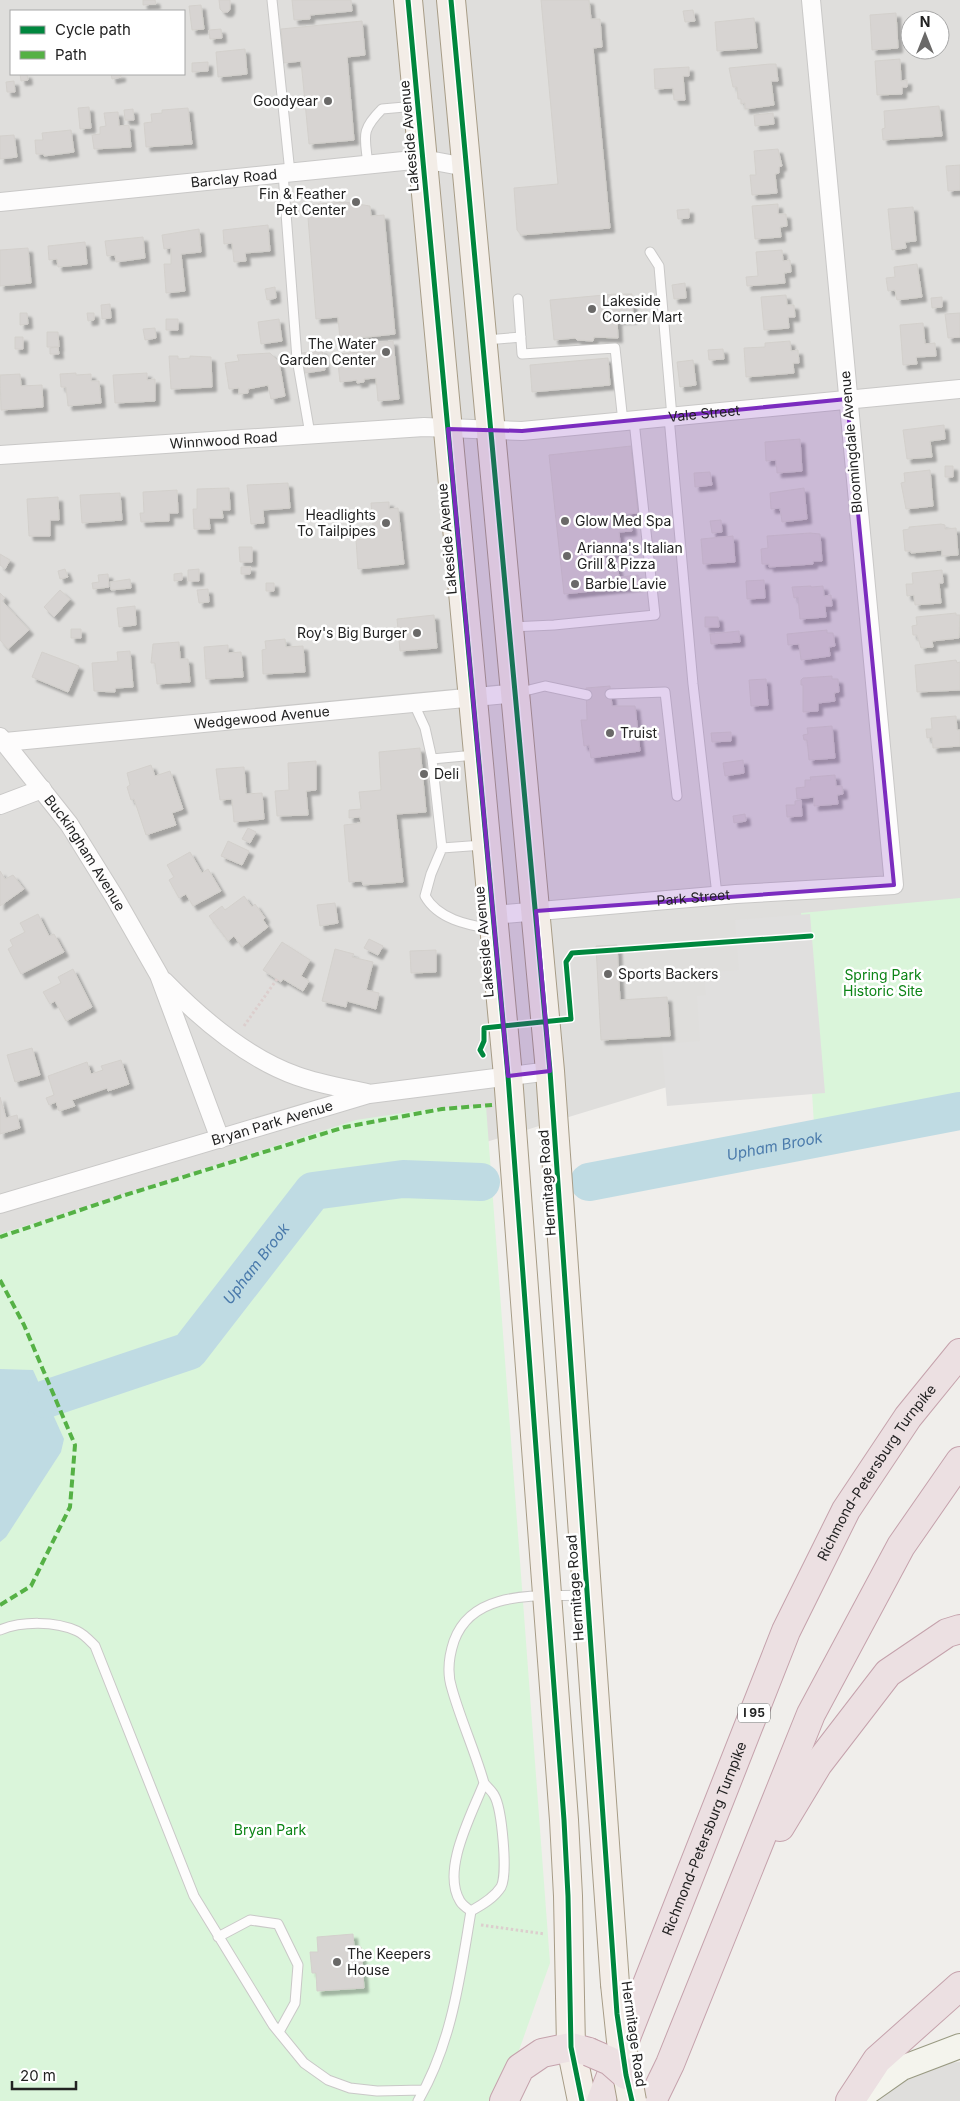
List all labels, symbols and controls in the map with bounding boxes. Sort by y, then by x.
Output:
legend [10,10,185,75]
north arrow [900,10,950,60]
text: N [920,13,930,30]
text: Cycle path [55,20,131,39]
text: Path [55,45,87,64]
street label: Lakeside Avenue [395,80,422,193]
place label: Goodyear [253,92,318,109]
marker: Goodyear [322,95,334,107]
street label: Barclay Road [190,165,278,191]
place label: Fin & Feather Pet Center [259,185,346,218]
marker: Fin & Feather Pet Center [350,196,362,208]
place label: Lakeside Corner Mart [602,292,683,325]
marker: Lakeside Corner Mart [586,303,598,315]
place label: The Water Garden Center [279,335,376,368]
marker: The Water Garden Center [380,346,392,358]
street label: Bloomingdale Avenue [836,370,865,514]
street label: Vale Street [668,401,741,425]
street label: Winnwood Road [169,428,278,452]
street label: Lakeside Avenue [433,483,460,596]
place label: Headlights To Tailpipes [297,506,376,539]
place label: Glow Med Spa [575,512,671,529]
marker: Glow Med Spa [559,515,571,527]
marker: Headlights To Tailpipes [380,517,392,529]
place label: Arianna's Italian Grill & Pizza [577,539,683,572]
marker: Arianna's Italian Grill & Pizza [561,550,573,562]
place label: Barbie Lavie [585,575,667,592]
marker: Barbie Lavie [569,578,581,590]
place label: Roy's Big Burger [297,624,407,641]
marker: Roy's Big Burger [411,627,423,639]
street label: Wedgewood Avenue [193,702,330,732]
place label: Truist [620,724,658,741]
marker: Truist [604,727,616,739]
place label: Deli [434,765,459,782]
marker: Deli [418,768,430,780]
street label: Buckingham Avenue [41,791,129,914]
street label: Lakeside Avenue [470,886,497,999]
street label: Park Street [656,886,731,909]
place label: Sports Backers [618,965,718,982]
park label: Spring Park Historic Site [843,966,923,999]
marker: Sports Backers [602,968,614,980]
street label: Bryan Park Avenue [209,1096,335,1148]
water label: Upham Brook [725,1127,825,1164]
street label: Hermitage Road [534,1129,559,1237]
water label: Upham Brook [219,1219,294,1308]
street label: Richmond-Petersburg Turnpike [813,1381,939,1563]
street label: Hermitage Road [562,1534,587,1642]
road number: I 95 [738,1704,770,1722]
street label: Richmond-Petersburg Turnpike [658,1739,750,1938]
park label: Bryan Park [234,1821,307,1838]
place label: The Keepers House [347,1945,431,1978]
marker: The Keepers House [331,1956,343,1968]
street label: Hermitage Road [619,1980,650,2088]
scale bar [12,2058,76,2090]
text: 20 m [20,2066,56,2085]

